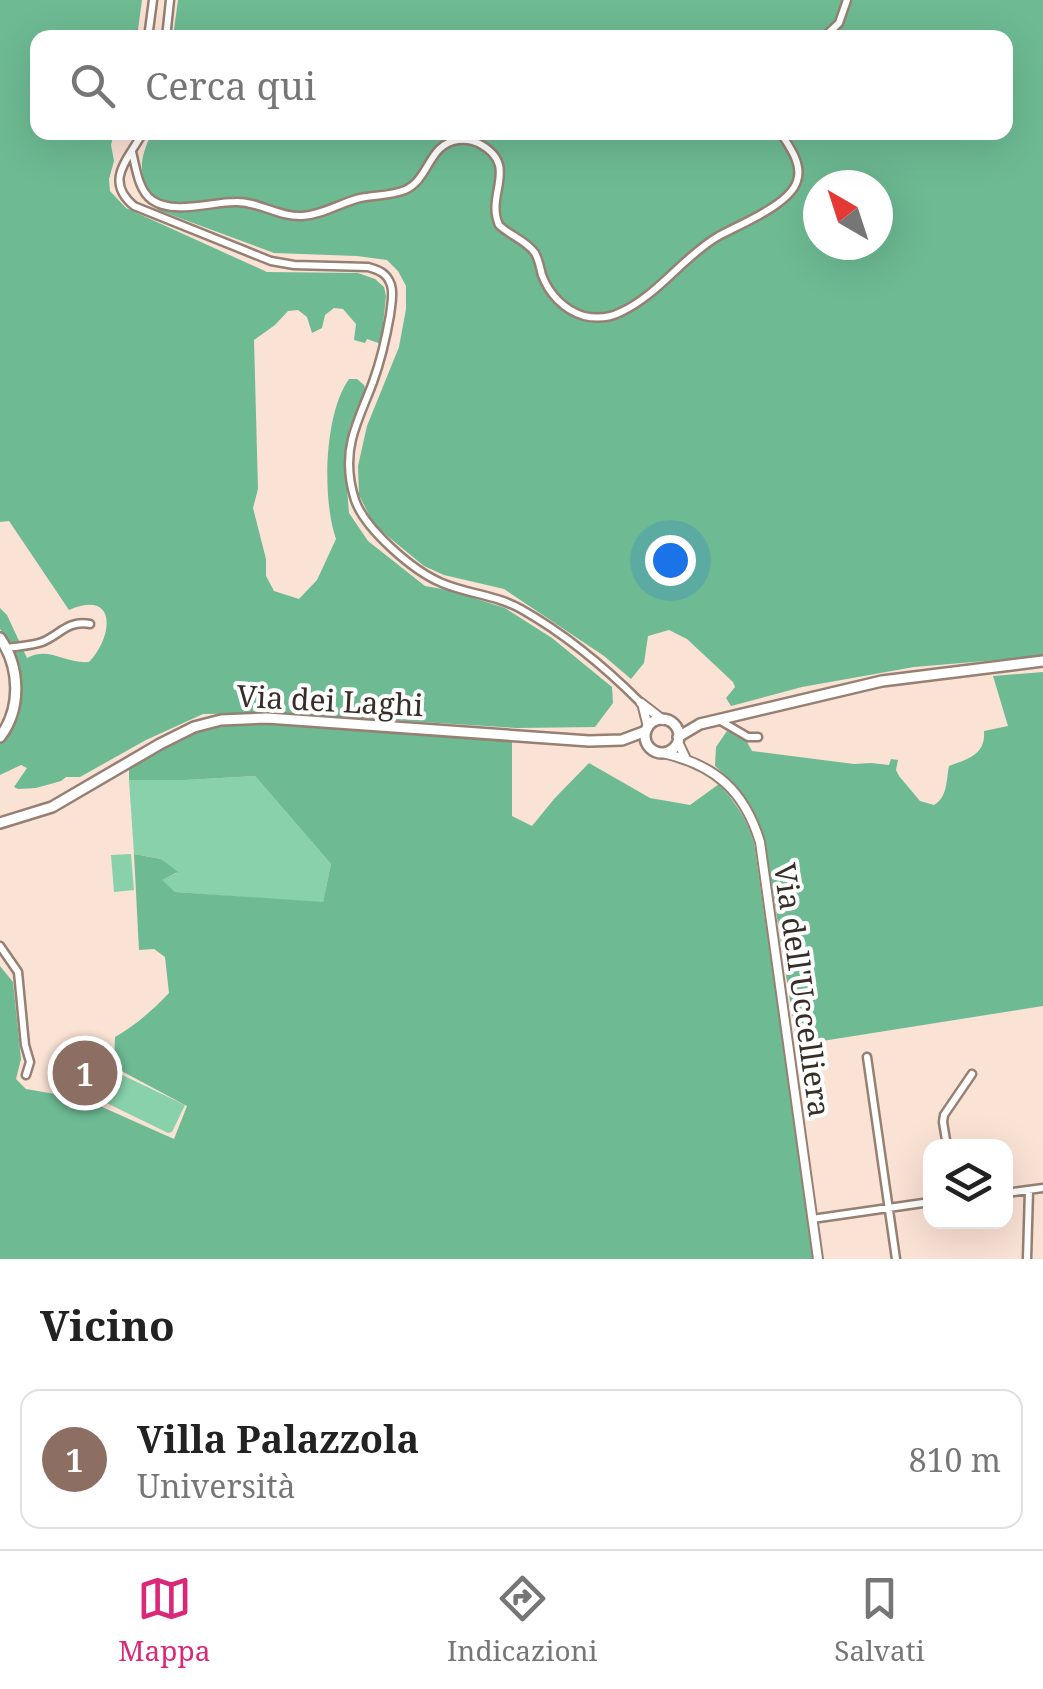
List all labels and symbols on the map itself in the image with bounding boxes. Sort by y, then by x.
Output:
north arrow [803,170,893,260]
your location [645,535,696,586]
street label: Via dei Laghi [236,675,425,725]
street label: Via dell'Uccelliera [765,860,841,1120]
pin: 1 [52,1036,118,1110]

